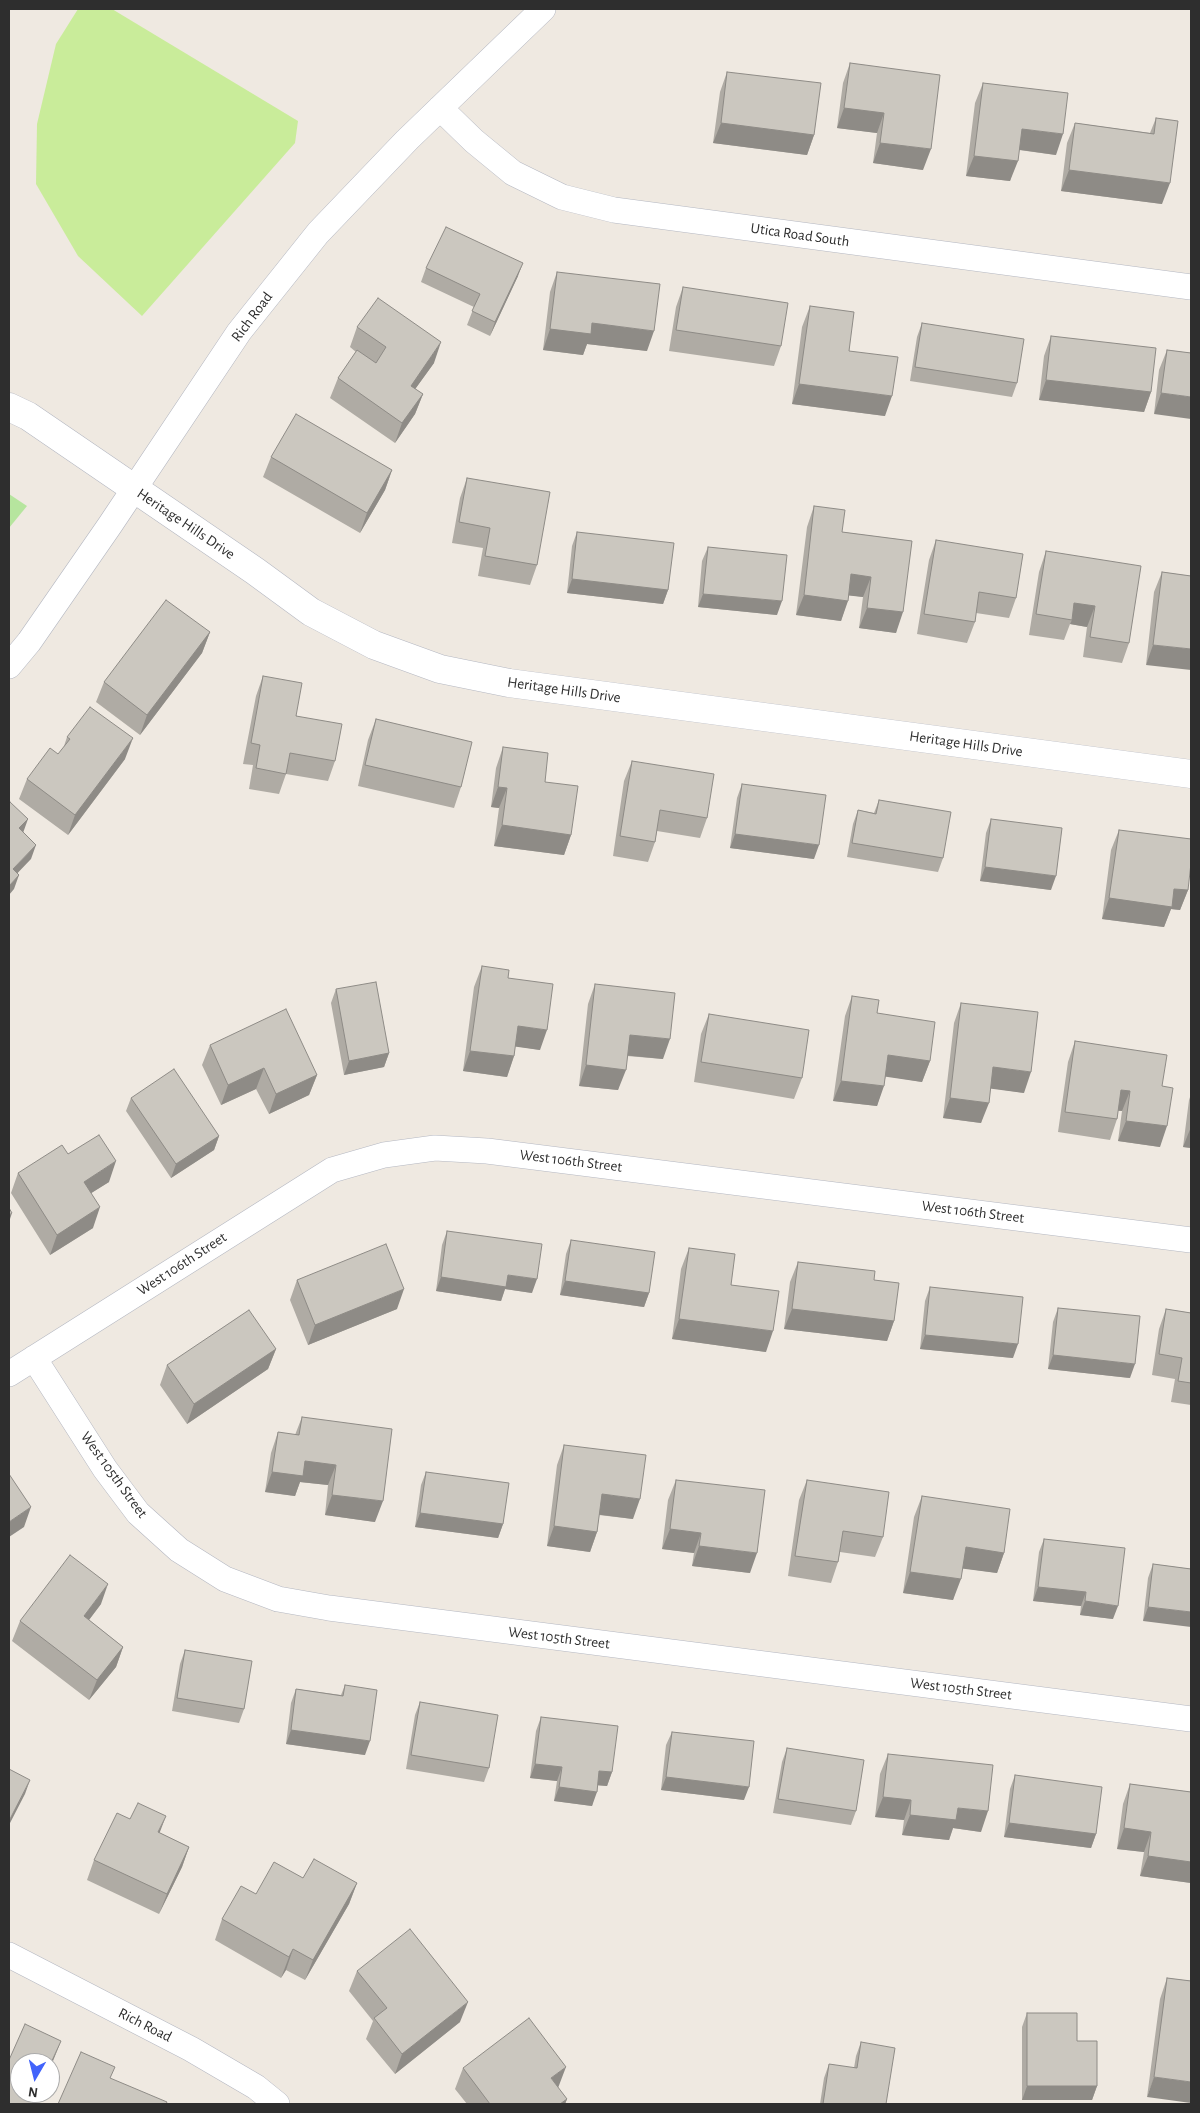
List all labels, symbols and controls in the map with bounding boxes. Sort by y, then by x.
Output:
street label: Utica Road South [749,219,851,251]
street label: Rich Road [227,288,277,346]
street label: Heritage Hills Drive [134,485,238,563]
street label: Heritage Hills Drive [506,673,622,707]
street label: Heritage Hills Drive [908,727,1024,761]
street label: West 106th Street [519,1146,623,1176]
street label: West 106th Street [921,1197,1025,1227]
street label: West 106th Street [134,1228,230,1300]
street label: West 105th Street [77,1428,151,1522]
street label: West 105th Street [507,1623,611,1653]
street label: West 105th Street [909,1674,1013,1704]
street label: Rich Road [115,2004,175,2046]
north arrow [10,2053,60,2103]
text: N [27,2084,39,2099]

